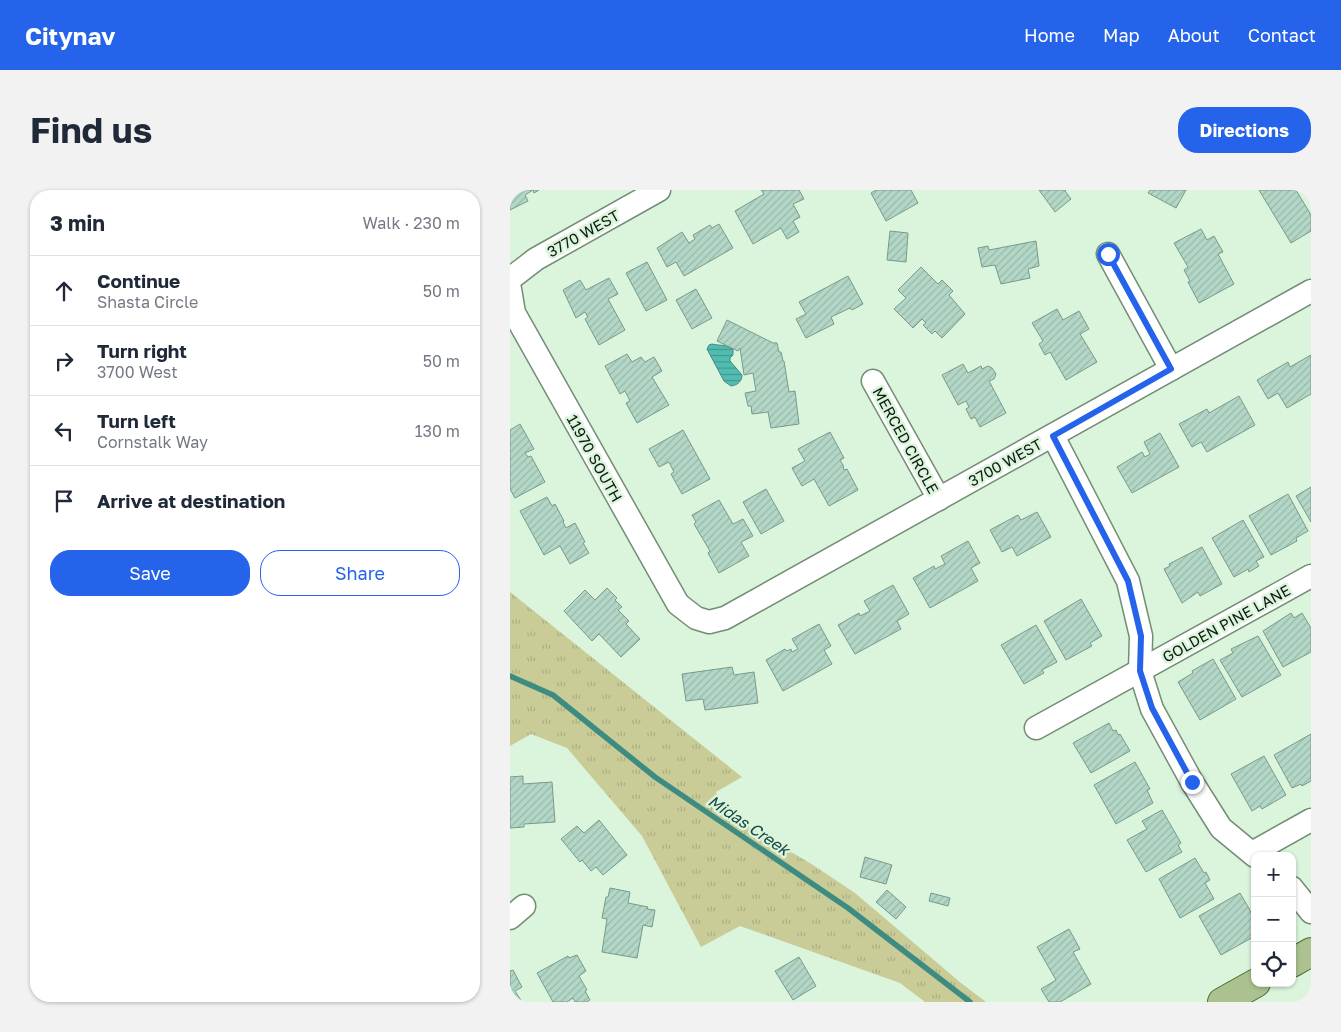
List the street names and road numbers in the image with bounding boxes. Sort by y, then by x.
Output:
street label: 3770 WEST [544,206,622,260]
street label: MERCED CIRCLE [869,384,943,496]
street label: 11970 SOUTH [564,411,626,505]
street label: 3700 WEST [965,434,1045,490]
street label: GOLDEN PINE LANE [1159,580,1293,666]

